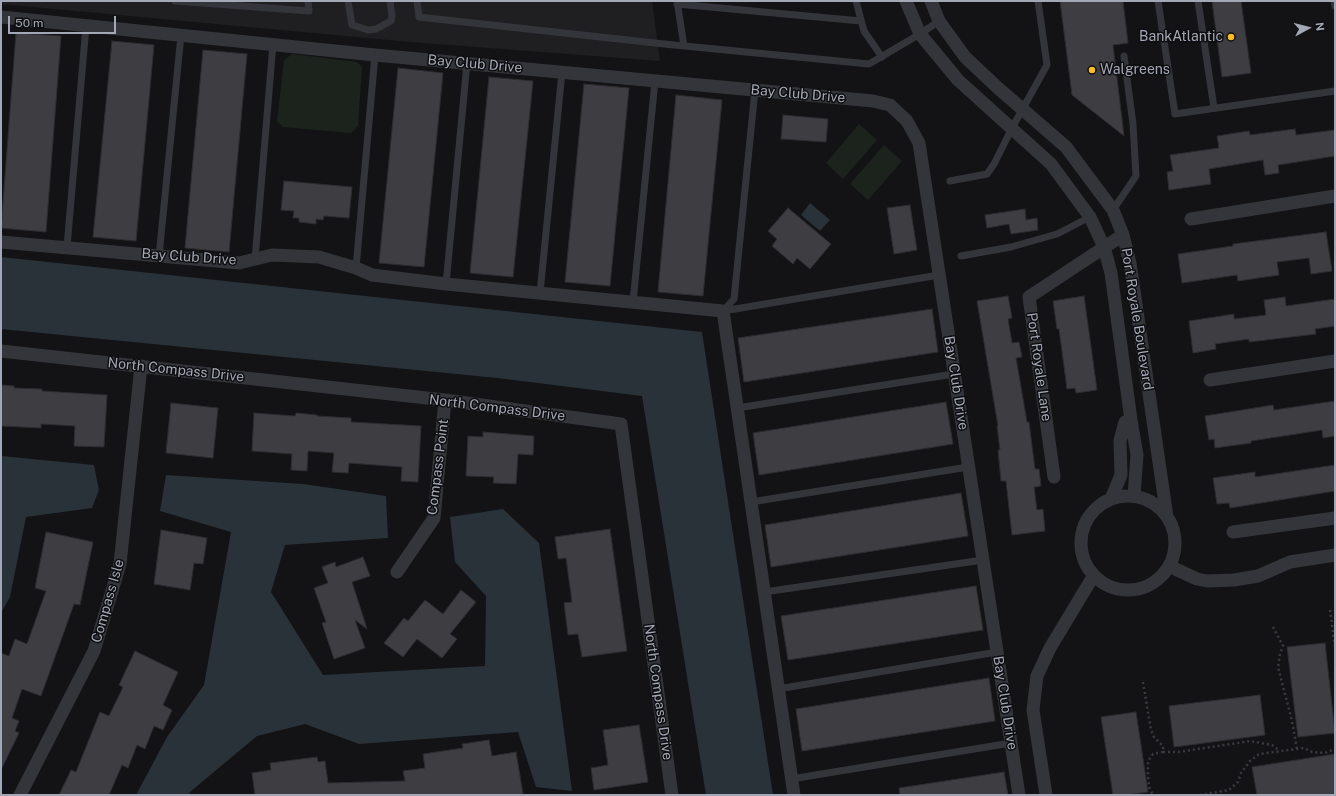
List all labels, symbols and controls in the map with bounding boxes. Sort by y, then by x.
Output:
scale bar [10,8,118,34]
north arrow [1288,8,1328,48]
text: 50 m [15,16,43,30]
text: N [1313,22,1326,32]
place label: BankAtlantic [1139,29,1223,45]
marker: BankAtlantic [1226,32,1236,42]
street label: Bay Club Drive [427,51,523,77]
place label: Walgreens [1100,62,1170,78]
marker: Walgreens [1087,65,1097,75]
street label: Bay Club Drive [750,81,846,107]
street label: Bay Club Drive [141,245,237,269]
street label: Port Royale Boulevard [1117,247,1157,391]
street label: Port Royale Lane [1023,311,1055,423]
street label: Bay Club Drive [940,335,972,431]
street label: North Compass Drive [107,354,245,386]
street label: North Compass Drive [428,391,566,425]
street label: Compass Point [424,418,452,516]
street label: Compass Isle [88,557,128,645]
street label: North Compass Drive [640,623,676,761]
street label: Bay Club Drive [989,655,1021,751]

